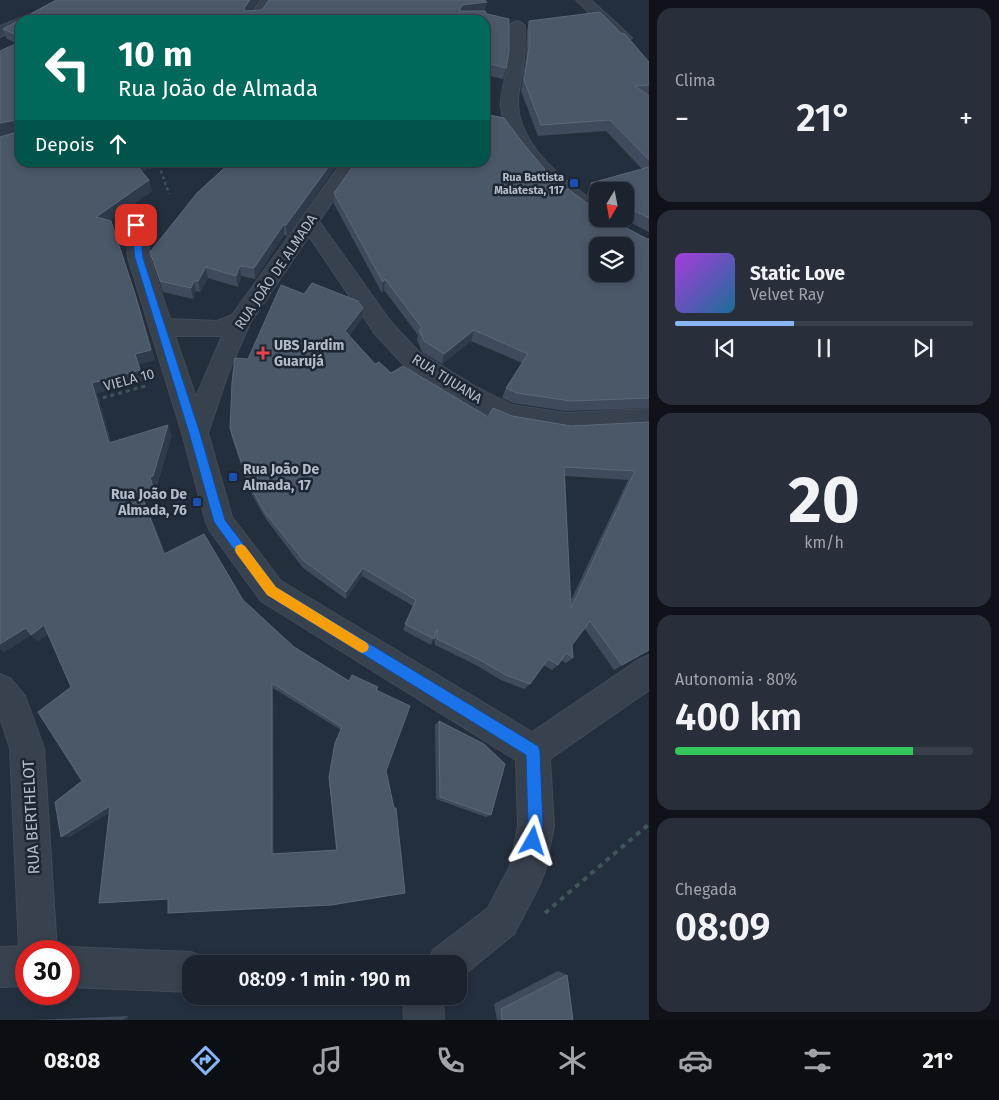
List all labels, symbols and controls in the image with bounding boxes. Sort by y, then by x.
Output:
text: 10 m [118,33,193,75]
icon: left [35,35,100,100]
text: Clima [675,71,715,90]
text: Rua João de Almada [118,75,318,102]
text: 21° [796,95,852,141]
text: − [675,102,689,135]
text: + [959,102,973,135]
icon: ahead [104,130,132,158]
text: Depois [35,133,94,156]
place label: Rua Battista Malatesta, 117 [494,171,564,197]
marker: Rua Battista Malatesta, 117 [568,177,580,189]
north arrow [589,182,634,228]
map controls [589,182,634,282]
pin [115,204,157,246]
icon: arrive [122,211,150,239]
street label: RUA JOÃO DE ALMADA [231,211,321,333]
button: layers [589,237,634,282]
text: Static Love [750,262,845,285]
text: Velvet Ray [750,285,824,304]
icon: previous [711,334,739,362]
icon: pause [810,334,838,362]
icon: next [909,334,937,362]
place label: UBS Jardim Guarujá [274,337,344,370]
marker: UBS Jardim Guarujá [256,346,270,360]
street label: RUA TIJUANA [409,351,485,407]
street label: VIELA 10 [102,365,156,395]
place label: Rua João De Almada, 17 [242,461,319,494]
text: 20 [788,461,860,539]
marker: Rua João De Almada, 17 [227,471,239,483]
place label: Rua João De Almada, 76 [111,486,187,519]
marker: Rua João De Almada, 76 [191,496,203,508]
text: km/h [804,533,844,552]
text: Autonomia · 80% [675,670,797,689]
text: 400 km [675,694,802,740]
street label: RUA BERTHELOT [18,758,43,875]
position arrow [506,814,558,866]
text: Chegada [675,880,737,899]
text: 08:09 [675,904,771,950]
speed limit sign: 30 [15,940,80,1005]
text: 08:09 · 1 min · 190 m [238,968,411,991]
icon: directions [188,1043,223,1078]
icon: music [310,1043,345,1078]
icon: phone [433,1043,468,1078]
icon: climate [555,1043,590,1078]
icon: car [678,1043,713,1078]
icon: filters [800,1043,835,1078]
text: 08:08 [44,1047,100,1074]
text: 21° [923,1047,955,1074]

